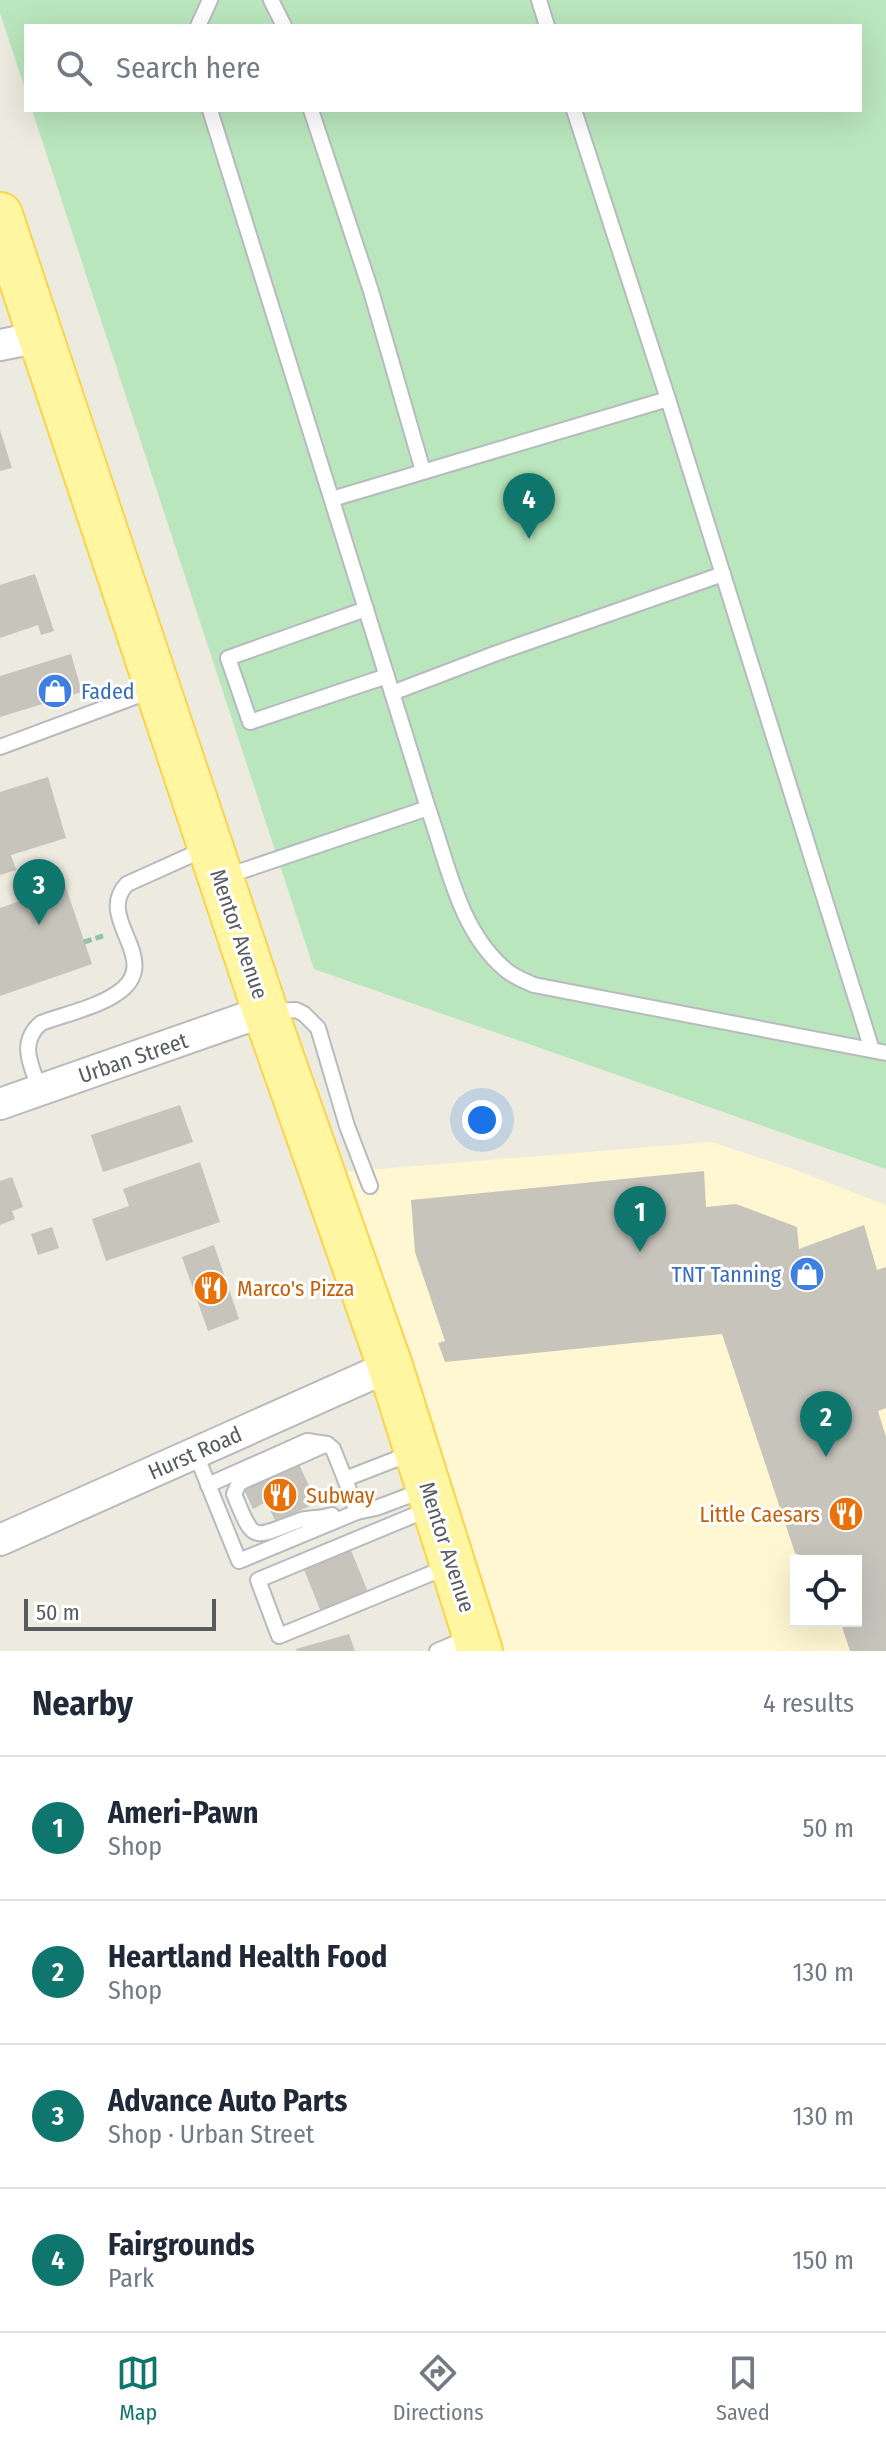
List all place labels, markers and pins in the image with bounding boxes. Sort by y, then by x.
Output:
pin: 4 [503,473,555,539]
shop icon: Faded [36,672,74,710]
place label: Faded [81,678,135,705]
pin: 3 [13,859,65,925]
pin: 1 [614,1186,666,1252]
shop icon: TNT Tanning [788,1255,826,1293]
place label: TNT Tanning [672,1261,782,1288]
restaurant icon: Marco's Pizza [192,1269,230,1307]
place label: Marco's Pizza [237,1275,355,1302]
pin: 2 [800,1391,852,1457]
restaurant icon: Subway [261,1476,299,1514]
place label: Subway [306,1482,375,1509]
restaurant icon: Little Caesars [827,1495,865,1533]
place label: Little Caesars [699,1501,820,1528]

